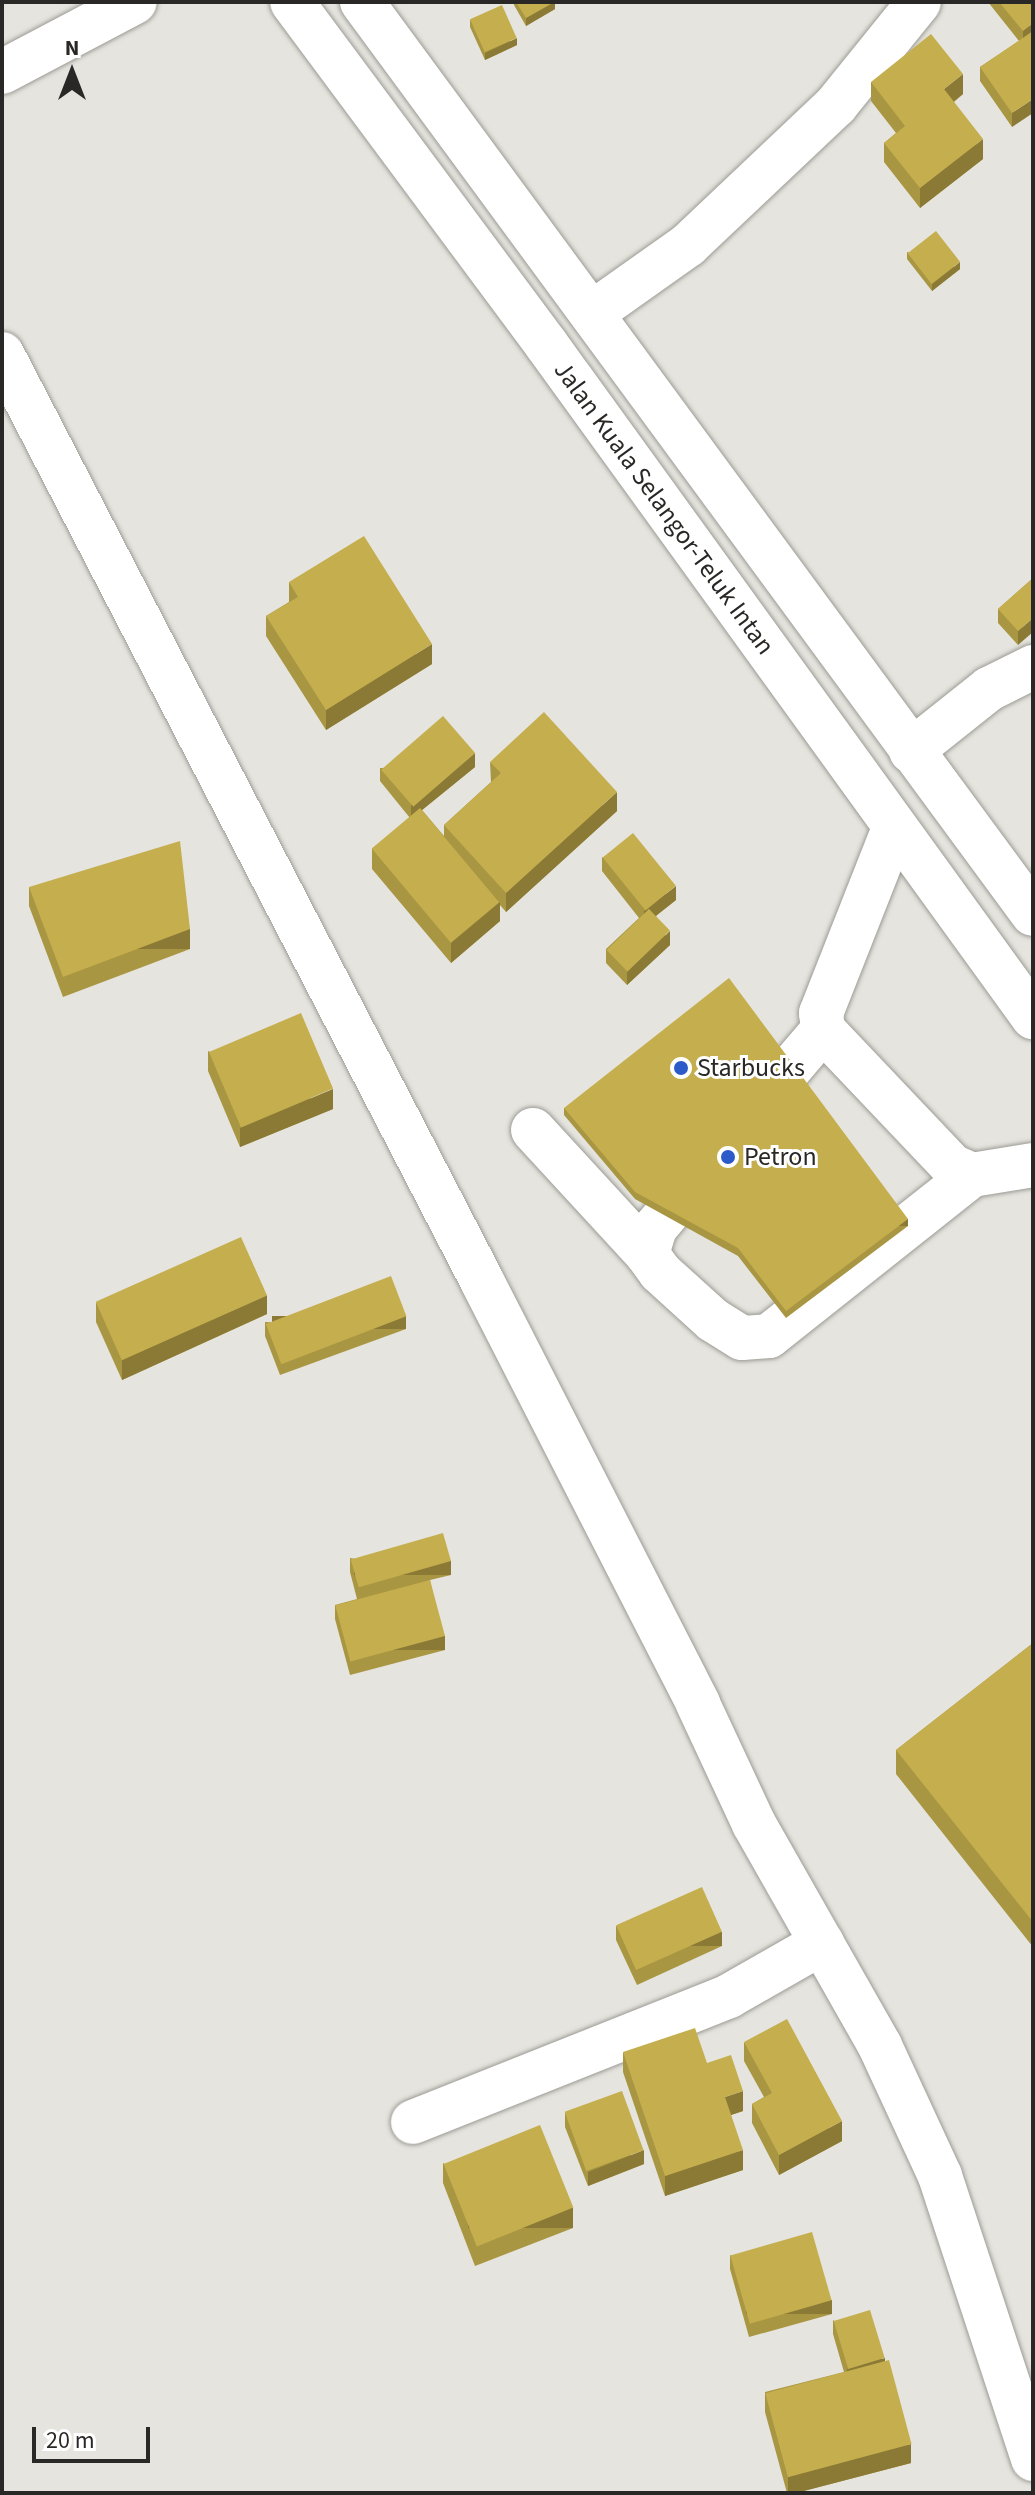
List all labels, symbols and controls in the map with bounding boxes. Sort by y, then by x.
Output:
north arrow [32,32,112,112]
text: N [65,32,79,64]
street label: Jalan Kuala Selangor-Teluk Intan [547,355,781,661]
place label: Starbucks [697,1052,805,1084]
marker: Starbucks [672,1059,690,1077]
place label: Petron [744,1141,817,1173]
marker: Petron [719,1148,737,1166]
scale bar [36,2411,154,2461]
text: 20 m [46,2423,95,2458]

